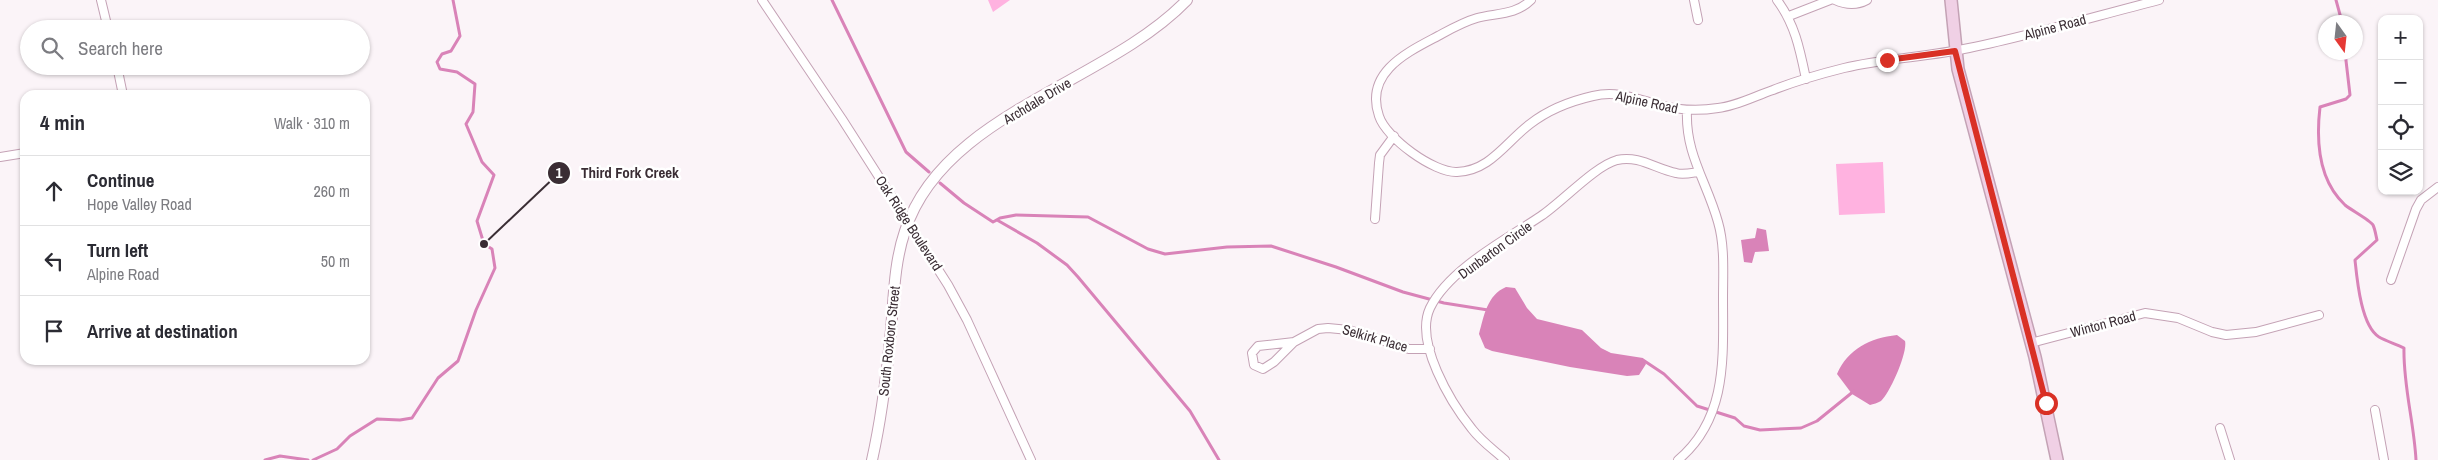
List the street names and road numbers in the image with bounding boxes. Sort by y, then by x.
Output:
street label: Alpine Road [2021,10,2088,44]
street label: Archdale Drive [999,74,1074,129]
street label: Alpine Road [1613,86,1680,117]
street label: Oak Ridge Boulevard [872,172,946,274]
street label: Dunbarton Circle [1455,217,1535,283]
street label: South Roxboro Street [874,285,904,397]
street label: Winton Road [2068,307,2138,341]
street label: Selkirk Place [1340,320,1410,356]

